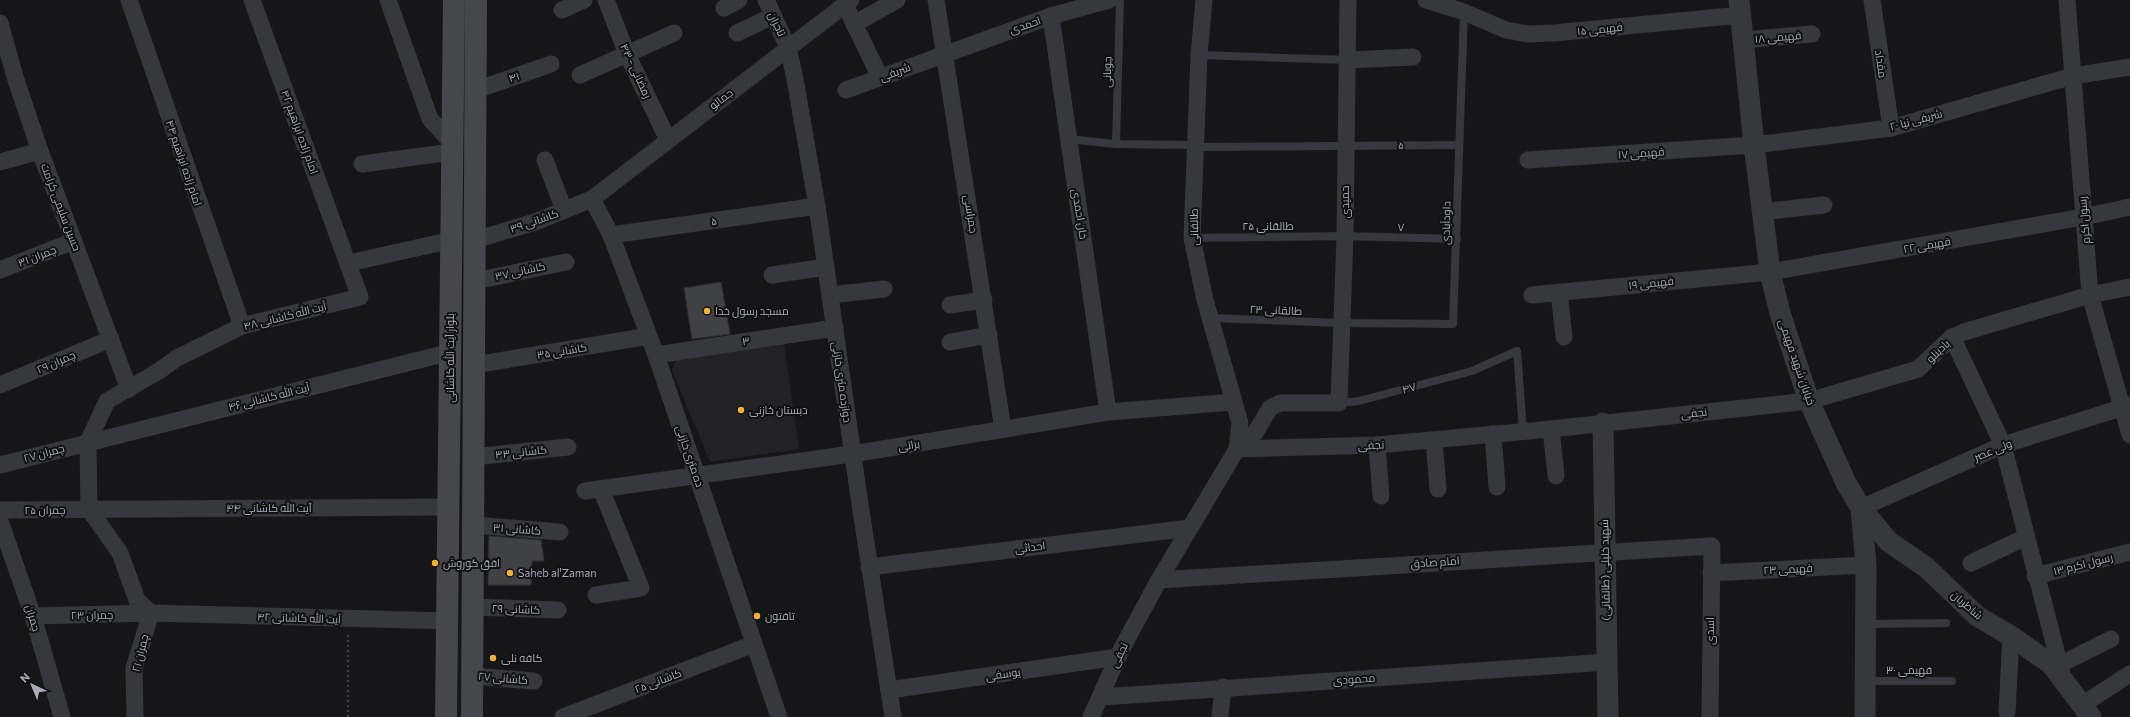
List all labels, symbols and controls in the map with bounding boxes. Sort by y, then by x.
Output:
street label: تاجران [765,9,789,39]
street label: احمدی [1007,13,1043,37]
street label: فهیمی ۱۵ [1576,20,1624,38]
street label: فهیمی ۱۸ [1754,28,1802,46]
street label: رمضانی - ۴۳ [617,41,655,101]
street label: مقداد [1873,49,1890,79]
street label: جوبانی [1100,56,1114,88]
street label: شریفی [878,60,912,84]
street label: ۴۱ [507,69,521,84]
street label: جمالو [706,86,736,112]
street label: امام زاده ابراهیم ۴۲ [277,88,322,176]
street label: ۲۰ شریفی نیا [1888,106,1944,134]
street label: امام زاده ابراهیم ۴۴ [162,118,205,208]
street label: ۵ [1398,138,1404,151]
street label: فهیمی ۱۷ [1617,144,1665,162]
street label: حسین سلیمی کرامت [38,161,84,253]
street label: حمیدی [1338,186,1352,218]
street label: خان احمدی [1069,188,1091,240]
street label: جمراسی [961,194,981,234]
street label: رسول اکرم [2075,195,2094,244]
street label: داودآبادی [1439,201,1453,245]
street label: کاشانی ۳۹ [508,206,560,236]
street label: طالقانی [1187,208,1201,246]
street label: ۵ [710,214,718,227]
street label: طالقانی ۲۵ [1242,219,1294,233]
street label: ۷ [1397,220,1405,233]
street label: فهیمی ۲۲ [1902,234,1952,256]
street label: چمران ۳۱ [16,242,58,270]
street label: کاشانی ۳۷ [493,259,547,283]
street label: فهیمی ۱۹ [1628,274,1674,292]
street label: آیت الله کاشانی ۴۸ [242,298,328,333]
street label: طالقانی ۲۳ [1249,302,1303,318]
place label: مسجد رسول خدا [715,304,789,318]
marker: مسجد رسول خدا [702,306,712,316]
street label: بلوار آیت الله کاشانی [442,313,457,403]
street label: خیابان شهید فهیمی [1776,317,1818,407]
street label: ۳ [741,334,751,347]
street label: بادینلو [1923,336,1953,366]
street label: کاشانی ۳۵ [536,340,588,362]
street label: دوازده متری خازنی [829,341,855,423]
street label: چمران ۲۹ [35,348,77,376]
street label: آیت الله کاشانی ۴۶ [227,379,311,414]
street label: ۴۷ [1400,379,1418,396]
place label: دبستان خازنی [749,403,808,417]
marker: دبستان خازنی [736,405,746,415]
street label: نجفی [1680,405,1708,421]
street label: ده متری خازنی [673,423,707,489]
street label: براتی [897,436,921,454]
street label: ولی عصر [1971,436,2014,464]
street label: نجفی [1357,437,1385,453]
street label: چمران ۲۷ [22,441,66,465]
street label: کاشانی ۳۳ [494,442,548,462]
street label: آیت الله کاشانی ۴۴ [226,500,312,515]
street label: چمران ۲۵ [24,503,66,517]
street label: شهید خلیلی (طالقانی) [1597,519,1613,621]
street label: کاشانی ۳۱ [493,520,542,538]
street label: احداثی [1014,538,1046,556]
street label: رسول اکرم ۱۳ [2052,550,2115,579]
street label: امام صادق [1410,553,1460,572]
place label: افق کوروش [443,556,500,570]
marker: افق کوروش [430,558,440,568]
street label: فهیمی ۲۳ [1763,561,1813,577]
place label: Saheb al'Zaman [518,566,597,579]
marker: Saheb al'Zaman [505,568,515,578]
street label: شاطریان [1948,587,1986,623]
street label: کاشانی ۲۹ [491,601,541,617]
street label: چمران [22,603,44,633]
street label: چمران ۲۳ [71,608,113,622]
street label: آیت الله کاشانی ۴۲ [257,609,341,626]
place label: تافتون [765,609,795,623]
marker: تافتون [752,611,762,621]
street label: اسدی [1703,617,1717,645]
street label: چمران ۲۱ [129,633,151,673]
street label: نجفی [1107,640,1131,670]
place label: کافه نلی [501,651,542,665]
marker: کافه نلی [488,653,498,663]
street label: فهیمی ۳۰ [1886,663,1932,677]
north arrow [12,665,52,705]
street label: یوسفی [985,665,1021,683]
street label: کاشانی ۲۵ [633,666,684,696]
street label: کاشانی ۲۷ [478,669,529,687]
text: N [17,670,32,685]
street label: محمودی [1332,671,1376,687]

